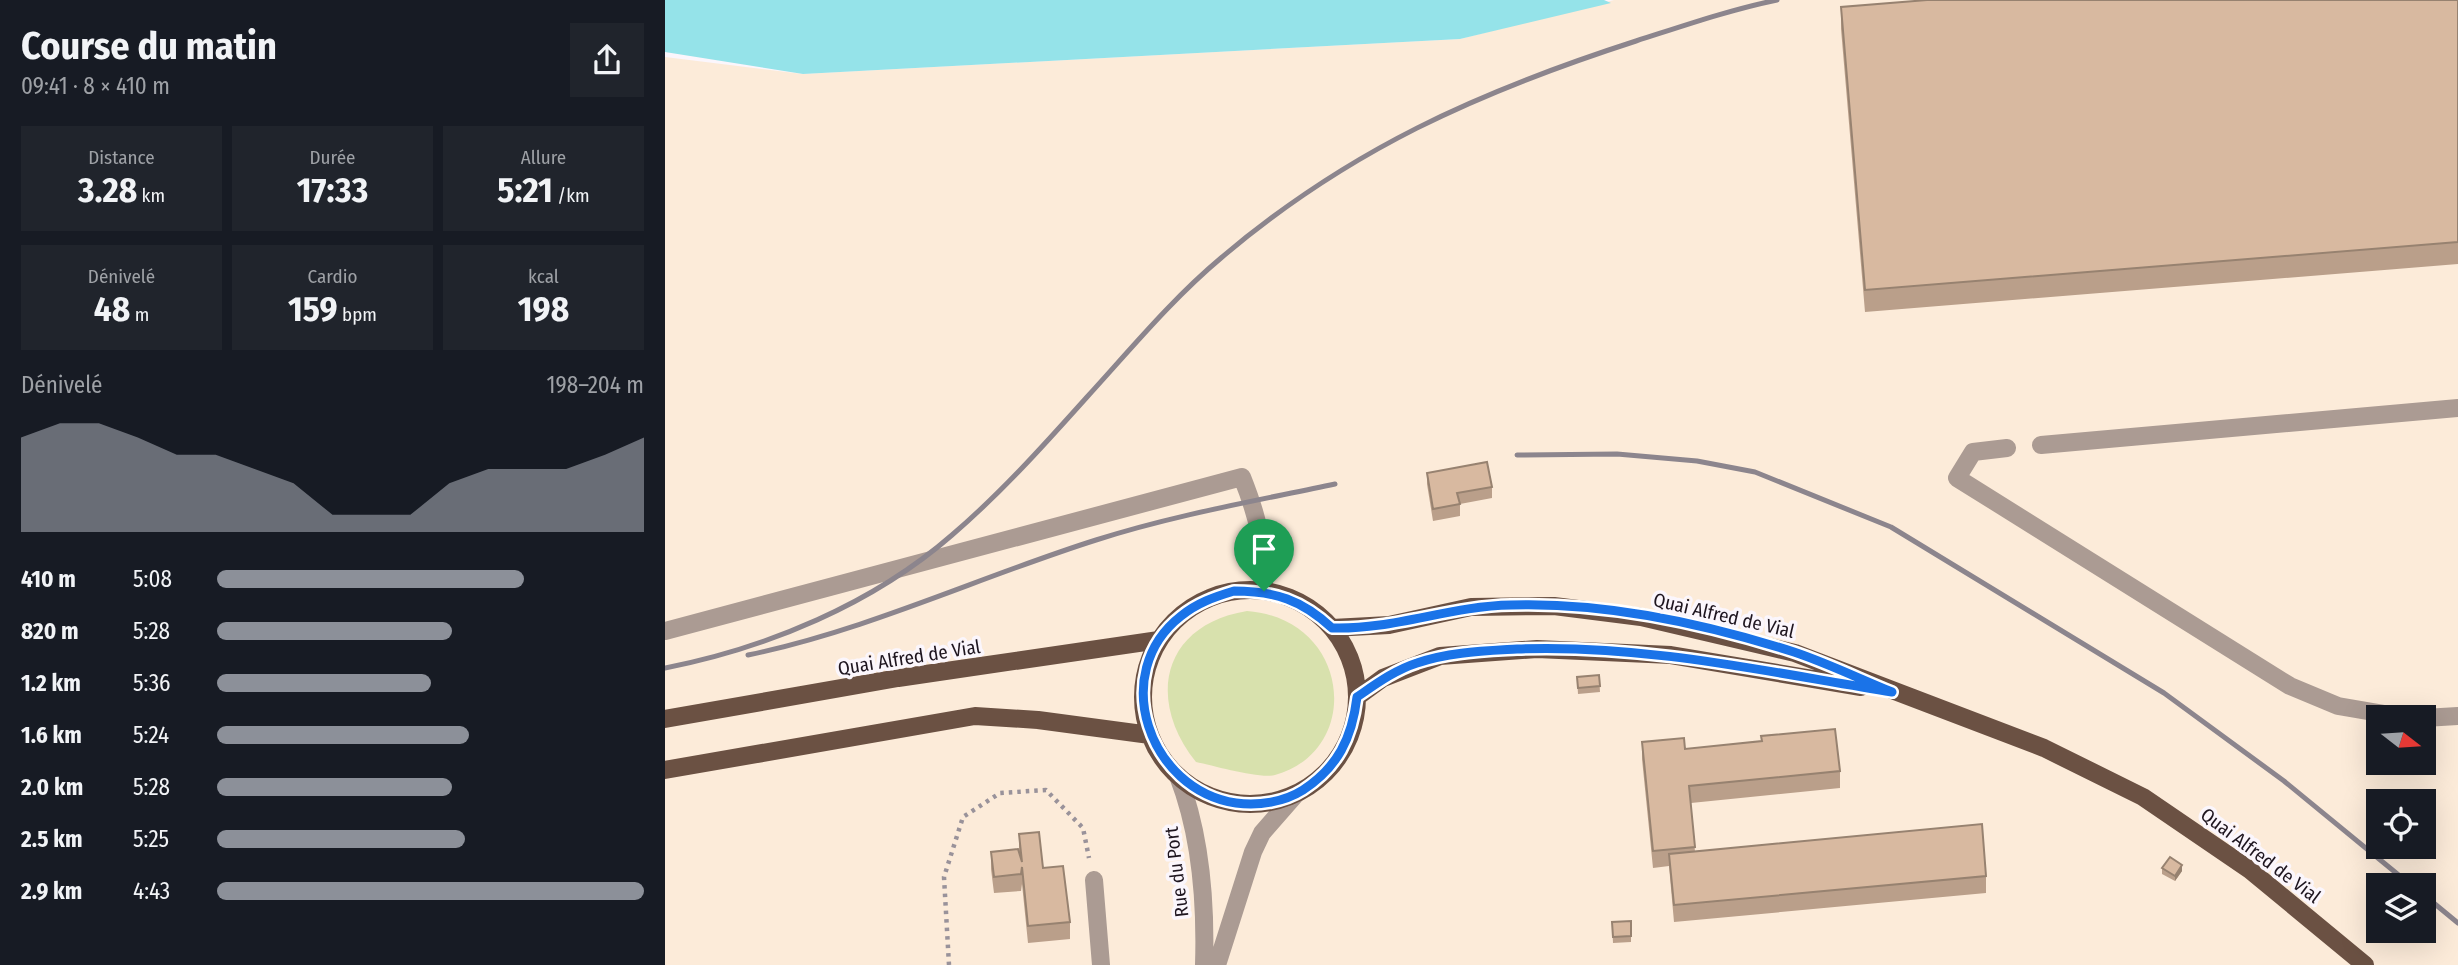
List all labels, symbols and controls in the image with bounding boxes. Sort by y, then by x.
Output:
text: Course du matin [21,23,277,69]
button: share [570,23,644,97]
text: 09:41 · 8 × 410 m [21,72,170,100]
text: Distance [88,146,155,169]
text: Durée [310,146,355,169]
text: Allure [521,146,566,169]
text: 3.28 [78,169,137,211]
text: 17:33 [297,169,368,211]
text: 5:21 [497,169,553,211]
text: km [137,184,165,207]
text: /km [553,184,590,207]
text: Dénivelé [88,265,155,288]
text: Cardio [308,265,357,288]
text: kcal [528,265,559,288]
text: 48 [94,288,130,330]
text: 159 [288,288,338,330]
text: 198 [518,288,569,330]
text: m [130,303,149,326]
text: bpm [338,303,377,326]
text: Dénivelé [21,371,102,399]
text: 198–204 m [547,371,644,399]
pin [1234,519,1294,591]
icon: arrive [1245,530,1283,568]
text: 410 m [21,565,76,593]
text: 5:08 [133,565,172,593]
street label: Quai Alfred de Vial [1651,588,1797,643]
text: 820 m [21,617,79,645]
text: 5:28 [133,617,170,645]
street label: Quai Alfred de Vial [836,635,982,680]
text: 1.2 km [21,669,81,697]
text: 5:36 [133,669,170,697]
north arrow [2366,705,2436,775]
map controls [2366,705,2436,943]
text: 1.6 km [21,721,82,749]
text: 5:24 [133,721,169,749]
text: 2.0 km [21,773,83,801]
text: 5:28 [133,773,170,801]
button: locate [2366,789,2436,859]
street label: Quai Alfred de Vial [2196,803,2325,908]
text: 2.5 km [21,825,82,853]
text: 5:25 [133,825,169,853]
street label: Rue du Port [1159,825,1193,918]
button: layers [2366,873,2436,943]
text: 2.9 km [21,877,82,905]
text: 4:43 [133,877,170,905]

